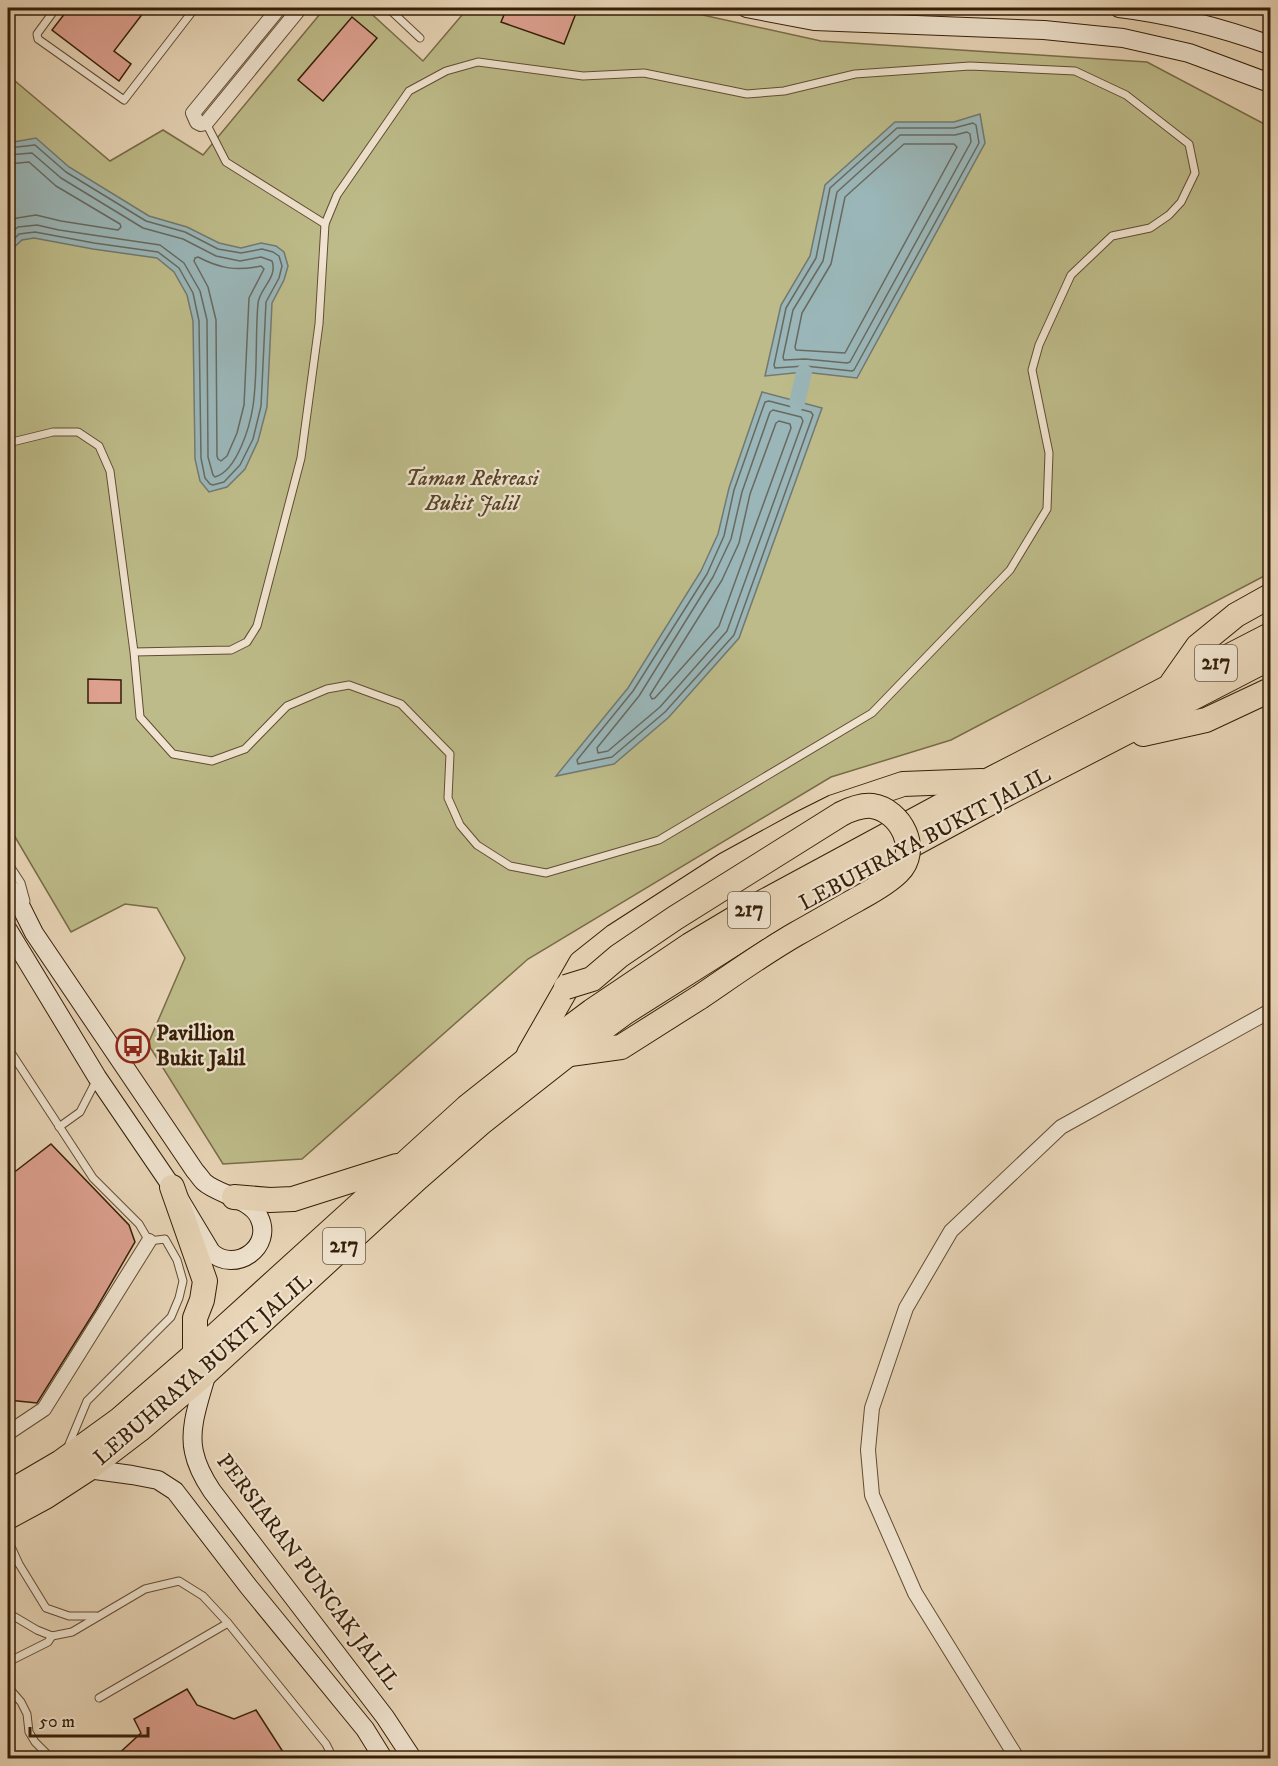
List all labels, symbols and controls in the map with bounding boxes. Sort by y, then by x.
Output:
park label: Taman Rekreasi Bukit Jalil [405,465,540,517]
road number: 217 [1195,645,1237,681]
street label: LEBUHRAYA BUKIT JALIL [795,761,1055,917]
road number: 217 [728,892,770,928]
place label: Pavillion Bukit Jalil [156,1020,246,1072]
bus stop icon: Pavillion Bukit Jalil [115,1028,151,1064]
road number: 217 [323,1228,365,1264]
street label: LEBUHRAYA BUKIT JALIL [88,1267,318,1471]
street label: PERSIARAN PUNCAK JALIL [210,1449,406,1696]
scale bar [30,1700,148,1738]
text: 50 m [39,1711,75,1733]

